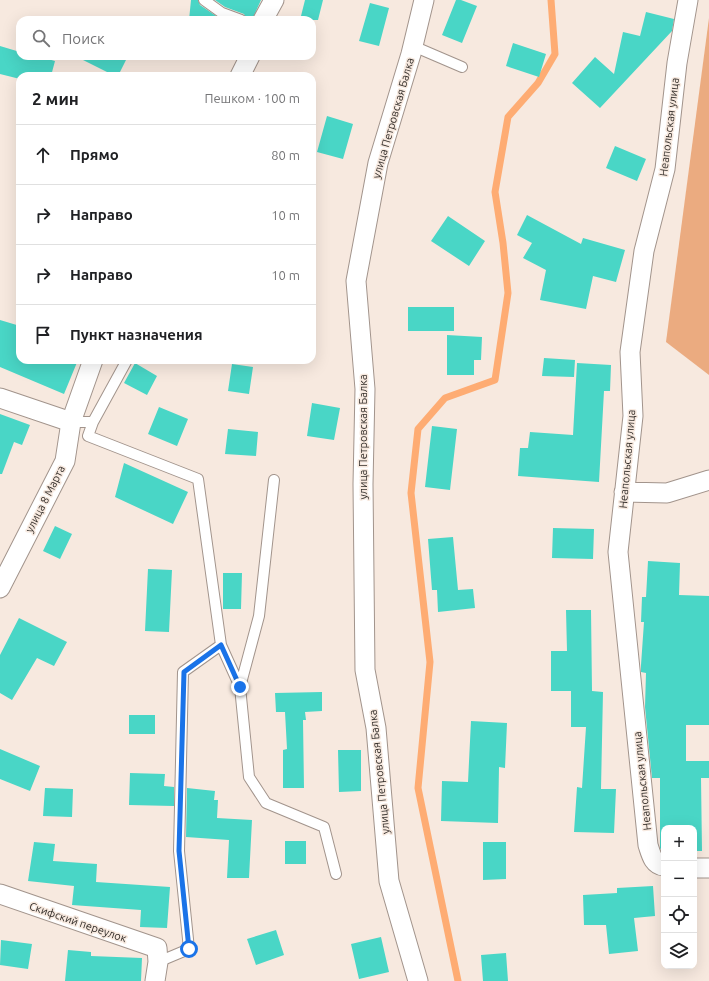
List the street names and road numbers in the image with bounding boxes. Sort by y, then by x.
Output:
street label: улица Петровская Балка [370,56,416,180]
street label: Неапольская улица [657,77,681,177]
street label: улица Петровская Балка [357,374,369,500]
street label: Неапольская улица [617,409,637,509]
street label: улица 8 Марта [23,464,67,534]
street label: улица Петровская Балка [366,709,392,835]
street label: Неапольская улица [631,731,653,831]
street label: Скифский переулок [28,900,129,944]

